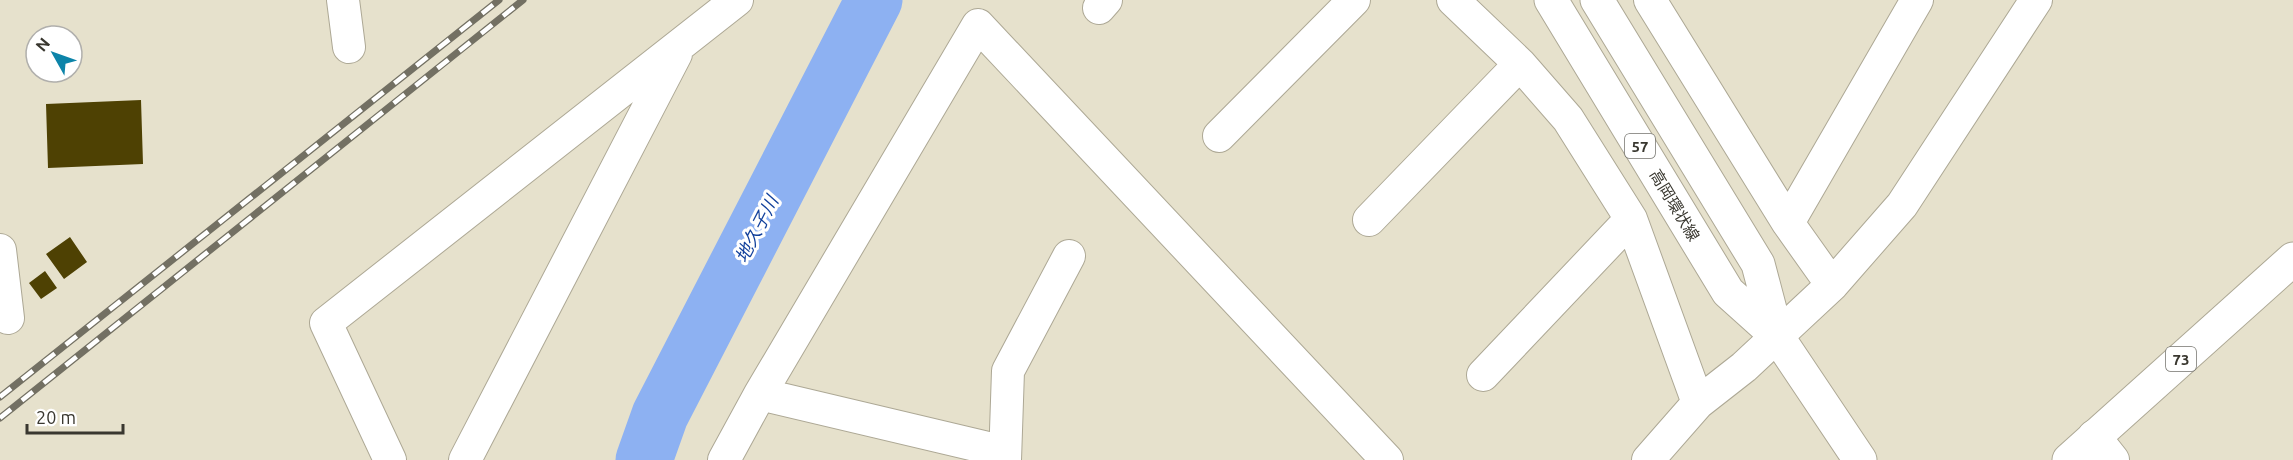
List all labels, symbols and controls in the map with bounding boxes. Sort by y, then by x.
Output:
north arrow [24,24,84,84]
text: N [32,34,53,55]
road number: 57 [1625,134,1655,158]
street label: 高岡環状線 [1647,166,1703,244]
water label: 地久子川 [731,191,782,266]
road number: 73 [2166,347,2196,371]
scale bar [27,397,123,435]
text: 20 m [36,407,76,427]

